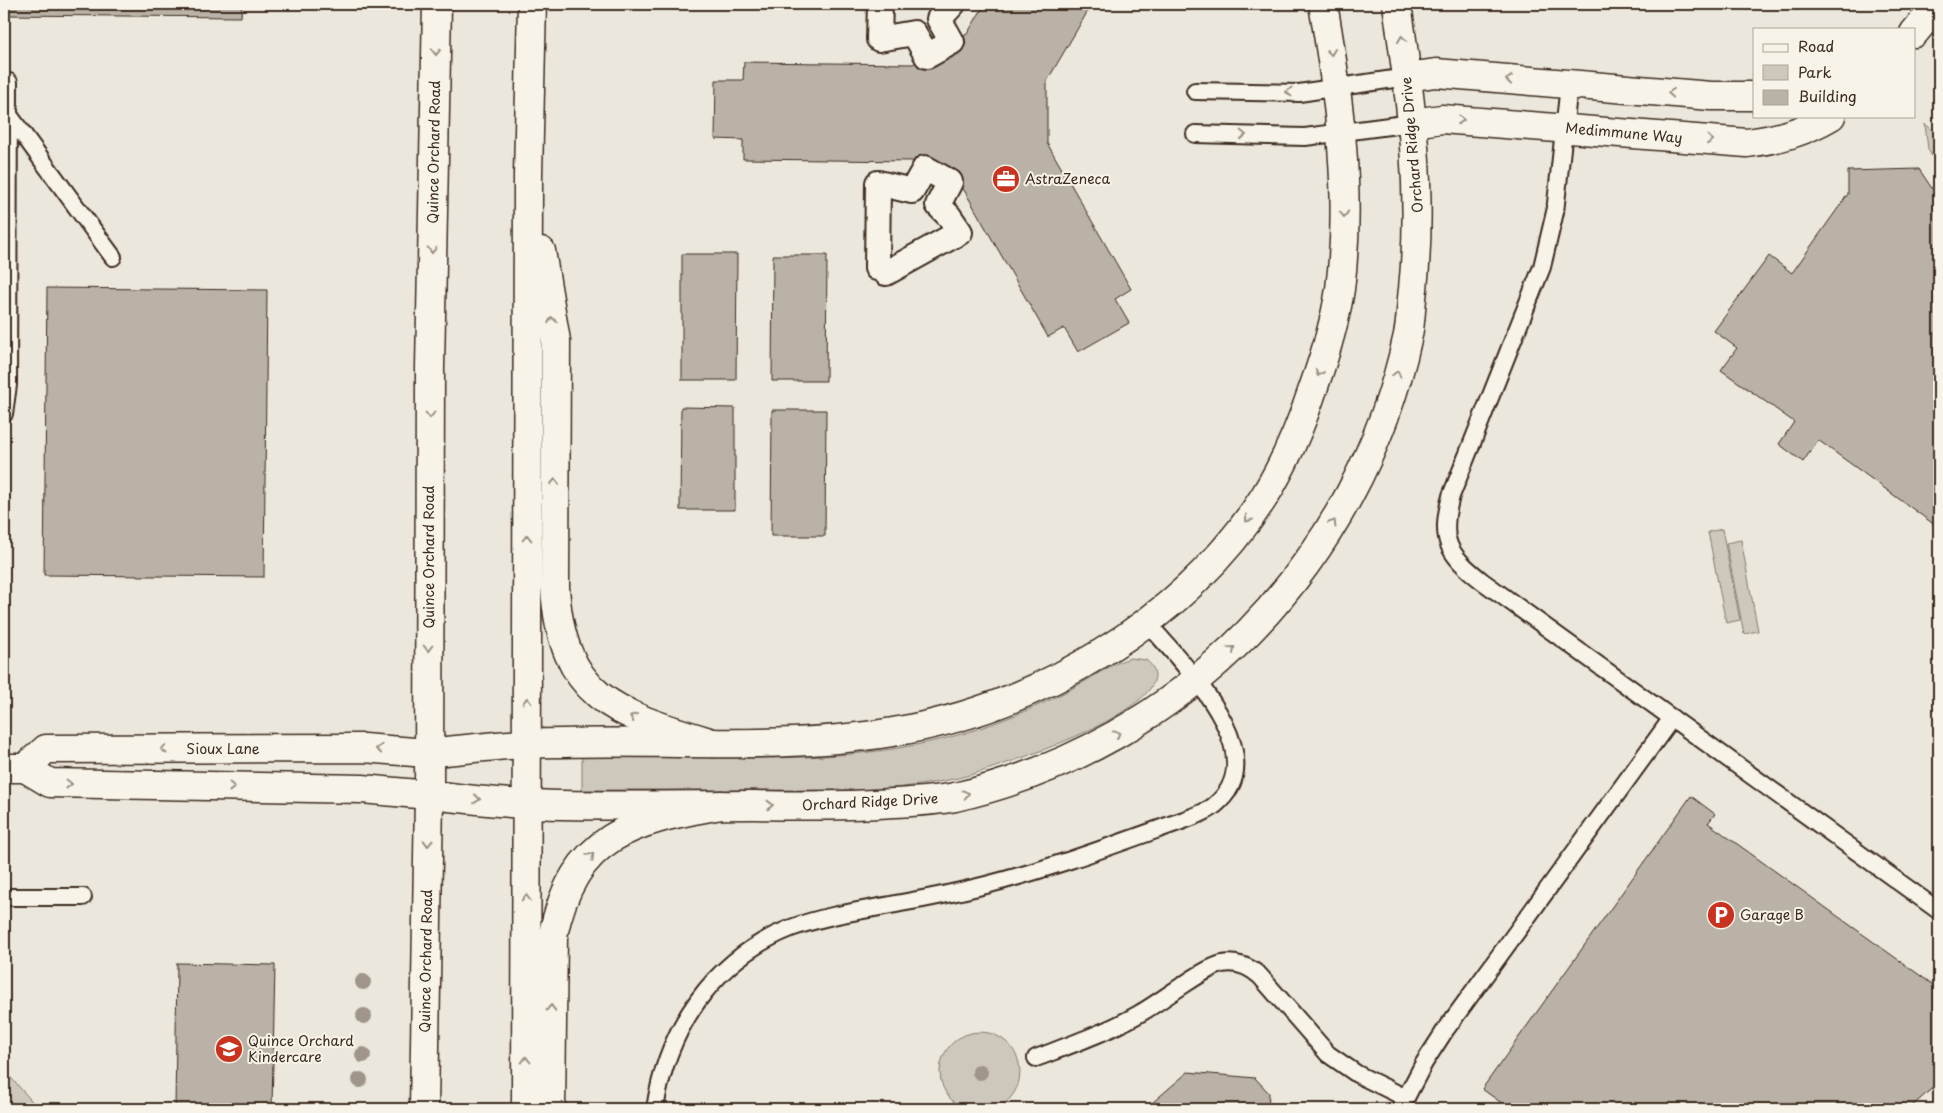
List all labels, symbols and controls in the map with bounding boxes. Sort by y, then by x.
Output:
legend [1753,28,1916,118]
text: Road [1798,34,1834,57]
one-way arrow [1397,35,1408,43]
one-way arrow [1325,48,1336,56]
one-way arrow [431,49,441,57]
text: Park [1798,60,1832,83]
one-way arrow [1504,74,1512,85]
street label: Orchard Ridge Drive [1395,76,1428,214]
street label: Quince Orchard Road [422,80,445,224]
text: Building [1798,84,1857,107]
one-way arrow [1285,87,1293,98]
one-way arrow [1666,88,1674,99]
one-way arrow [1457,114,1465,125]
street label: Medimmune Way [1565,117,1683,148]
one-way arrow [1240,130,1248,140]
one-way arrow [1706,134,1714,145]
office icon: AstraZeneca [991,164,1021,194]
place label: AstraZeneca [1025,168,1111,189]
one-way arrow [1339,210,1349,218]
one-way arrow [427,246,437,254]
one-way arrow [548,315,558,324]
one-way arrow [1314,369,1324,377]
one-way arrow [1391,370,1401,378]
one-way arrow [425,412,435,420]
one-way arrow [550,478,560,486]
street label: Quince Orchard Road [418,485,439,629]
one-way arrow [1245,513,1254,523]
one-way arrow [1327,519,1337,528]
one-way arrow [522,534,532,542]
one-way arrow [423,644,433,652]
one-way arrow [1227,646,1236,655]
one-way arrow [522,696,532,704]
one-way arrow [629,713,638,723]
one-way arrow [1111,730,1120,740]
street label: Sioux Lane [186,738,260,759]
one-way arrow [159,744,167,754]
one-way arrow [374,744,382,755]
one-way arrow [65,778,73,789]
one-way arrow [228,781,236,792]
street label: Orchard Ridge Drive [801,787,939,816]
one-way arrow [962,789,971,800]
one-way arrow [474,793,482,804]
one-way arrow [766,800,774,810]
one-way arrow [423,840,433,848]
one-way arrow [585,853,594,862]
street label: Quince Orchard Road [414,889,437,1033]
one-way arrow [521,894,531,902]
parking icon: Garage B [1706,900,1736,930]
place label: Garage B [1740,904,1804,925]
one-way arrow [546,1004,556,1012]
place label: Quince Orchard Kindercare [248,1030,354,1067]
school or university icon: Quince Orchard Kindercare [214,1034,244,1064]
one-way arrow [521,1056,531,1064]

